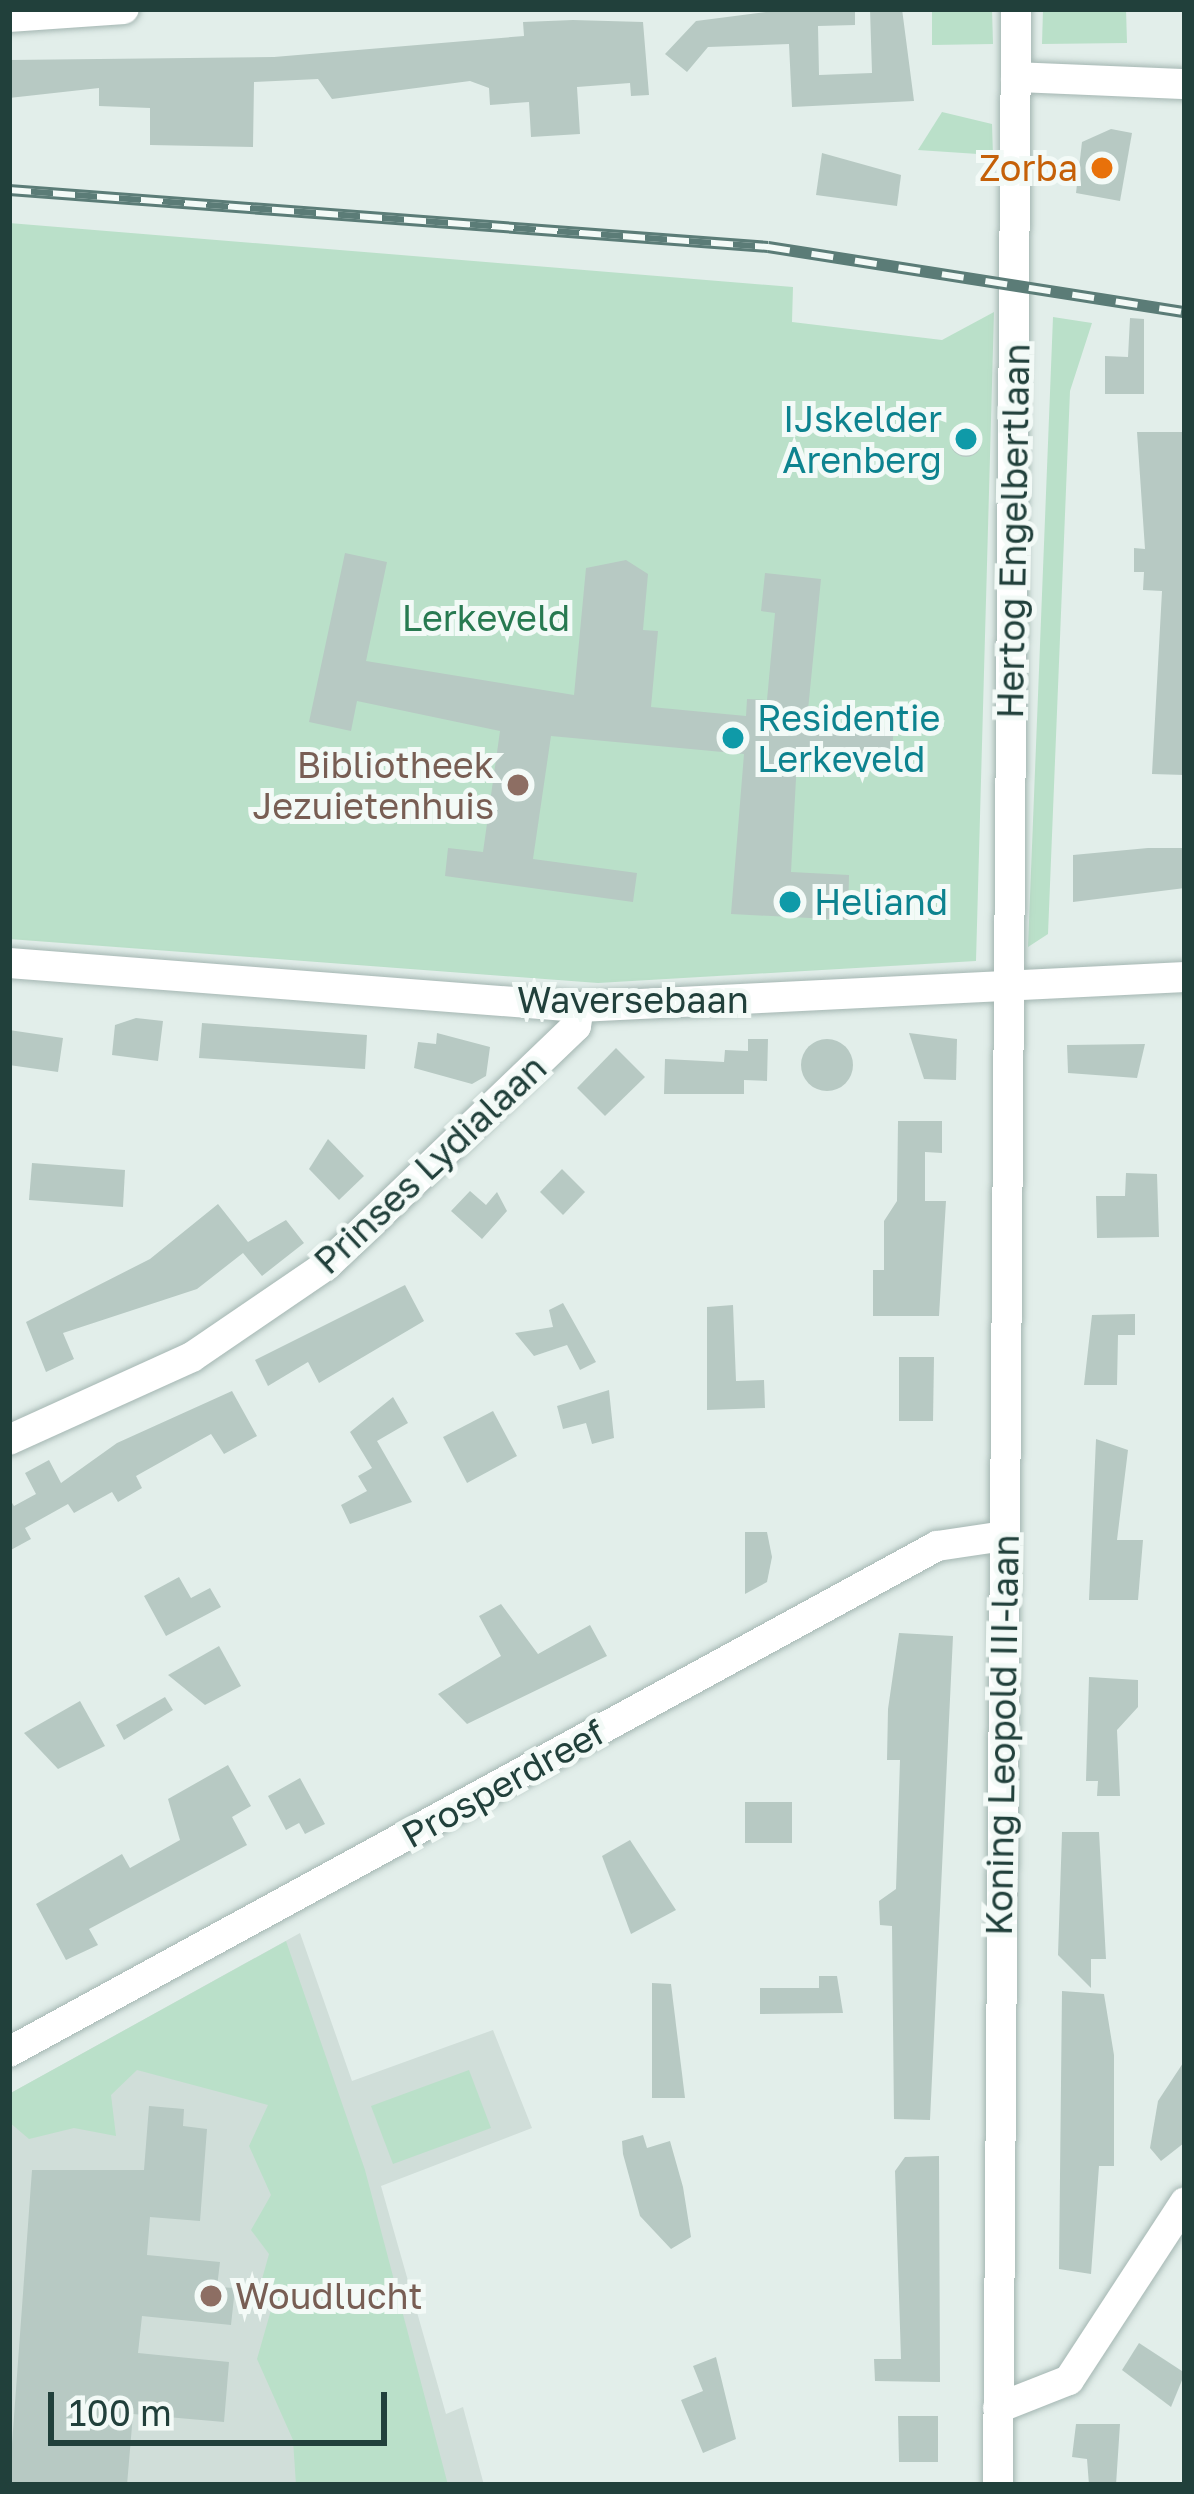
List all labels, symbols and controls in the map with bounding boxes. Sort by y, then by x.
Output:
place label: Zorba [979,146,1078,190]
marker: Zorba [1089,155,1115,181]
street label: Hertog Engelbertlaan [988,343,1038,719]
place label: IJskelder Arenberg [782,396,942,481]
marker: IJskelder Arenberg [953,426,979,452]
park label: Lerkeveld [402,596,570,640]
place label: Residentie Lerkeveld [757,695,940,780]
marker: Residentie Lerkeveld [720,725,746,751]
place label: Bibliotheek Jezuietenhuis [252,742,494,827]
marker: Bibliotheek Jezuietenhuis [505,772,531,798]
place label: Heliand [814,880,948,924]
marker: Heliand [777,889,803,915]
street label: Waversebaan [517,978,749,1022]
street label: Prinses Lydialaan [305,1046,555,1282]
street label: Koning Leopold III-laan [977,1534,1027,1936]
street label: Prosperdreef [394,1710,612,1856]
place label: Woudlucht [235,2274,423,2318]
marker: Woudlucht [198,2283,224,2309]
scale bar [54,2368,393,2442]
text: 100 m [69,2391,172,2434]

